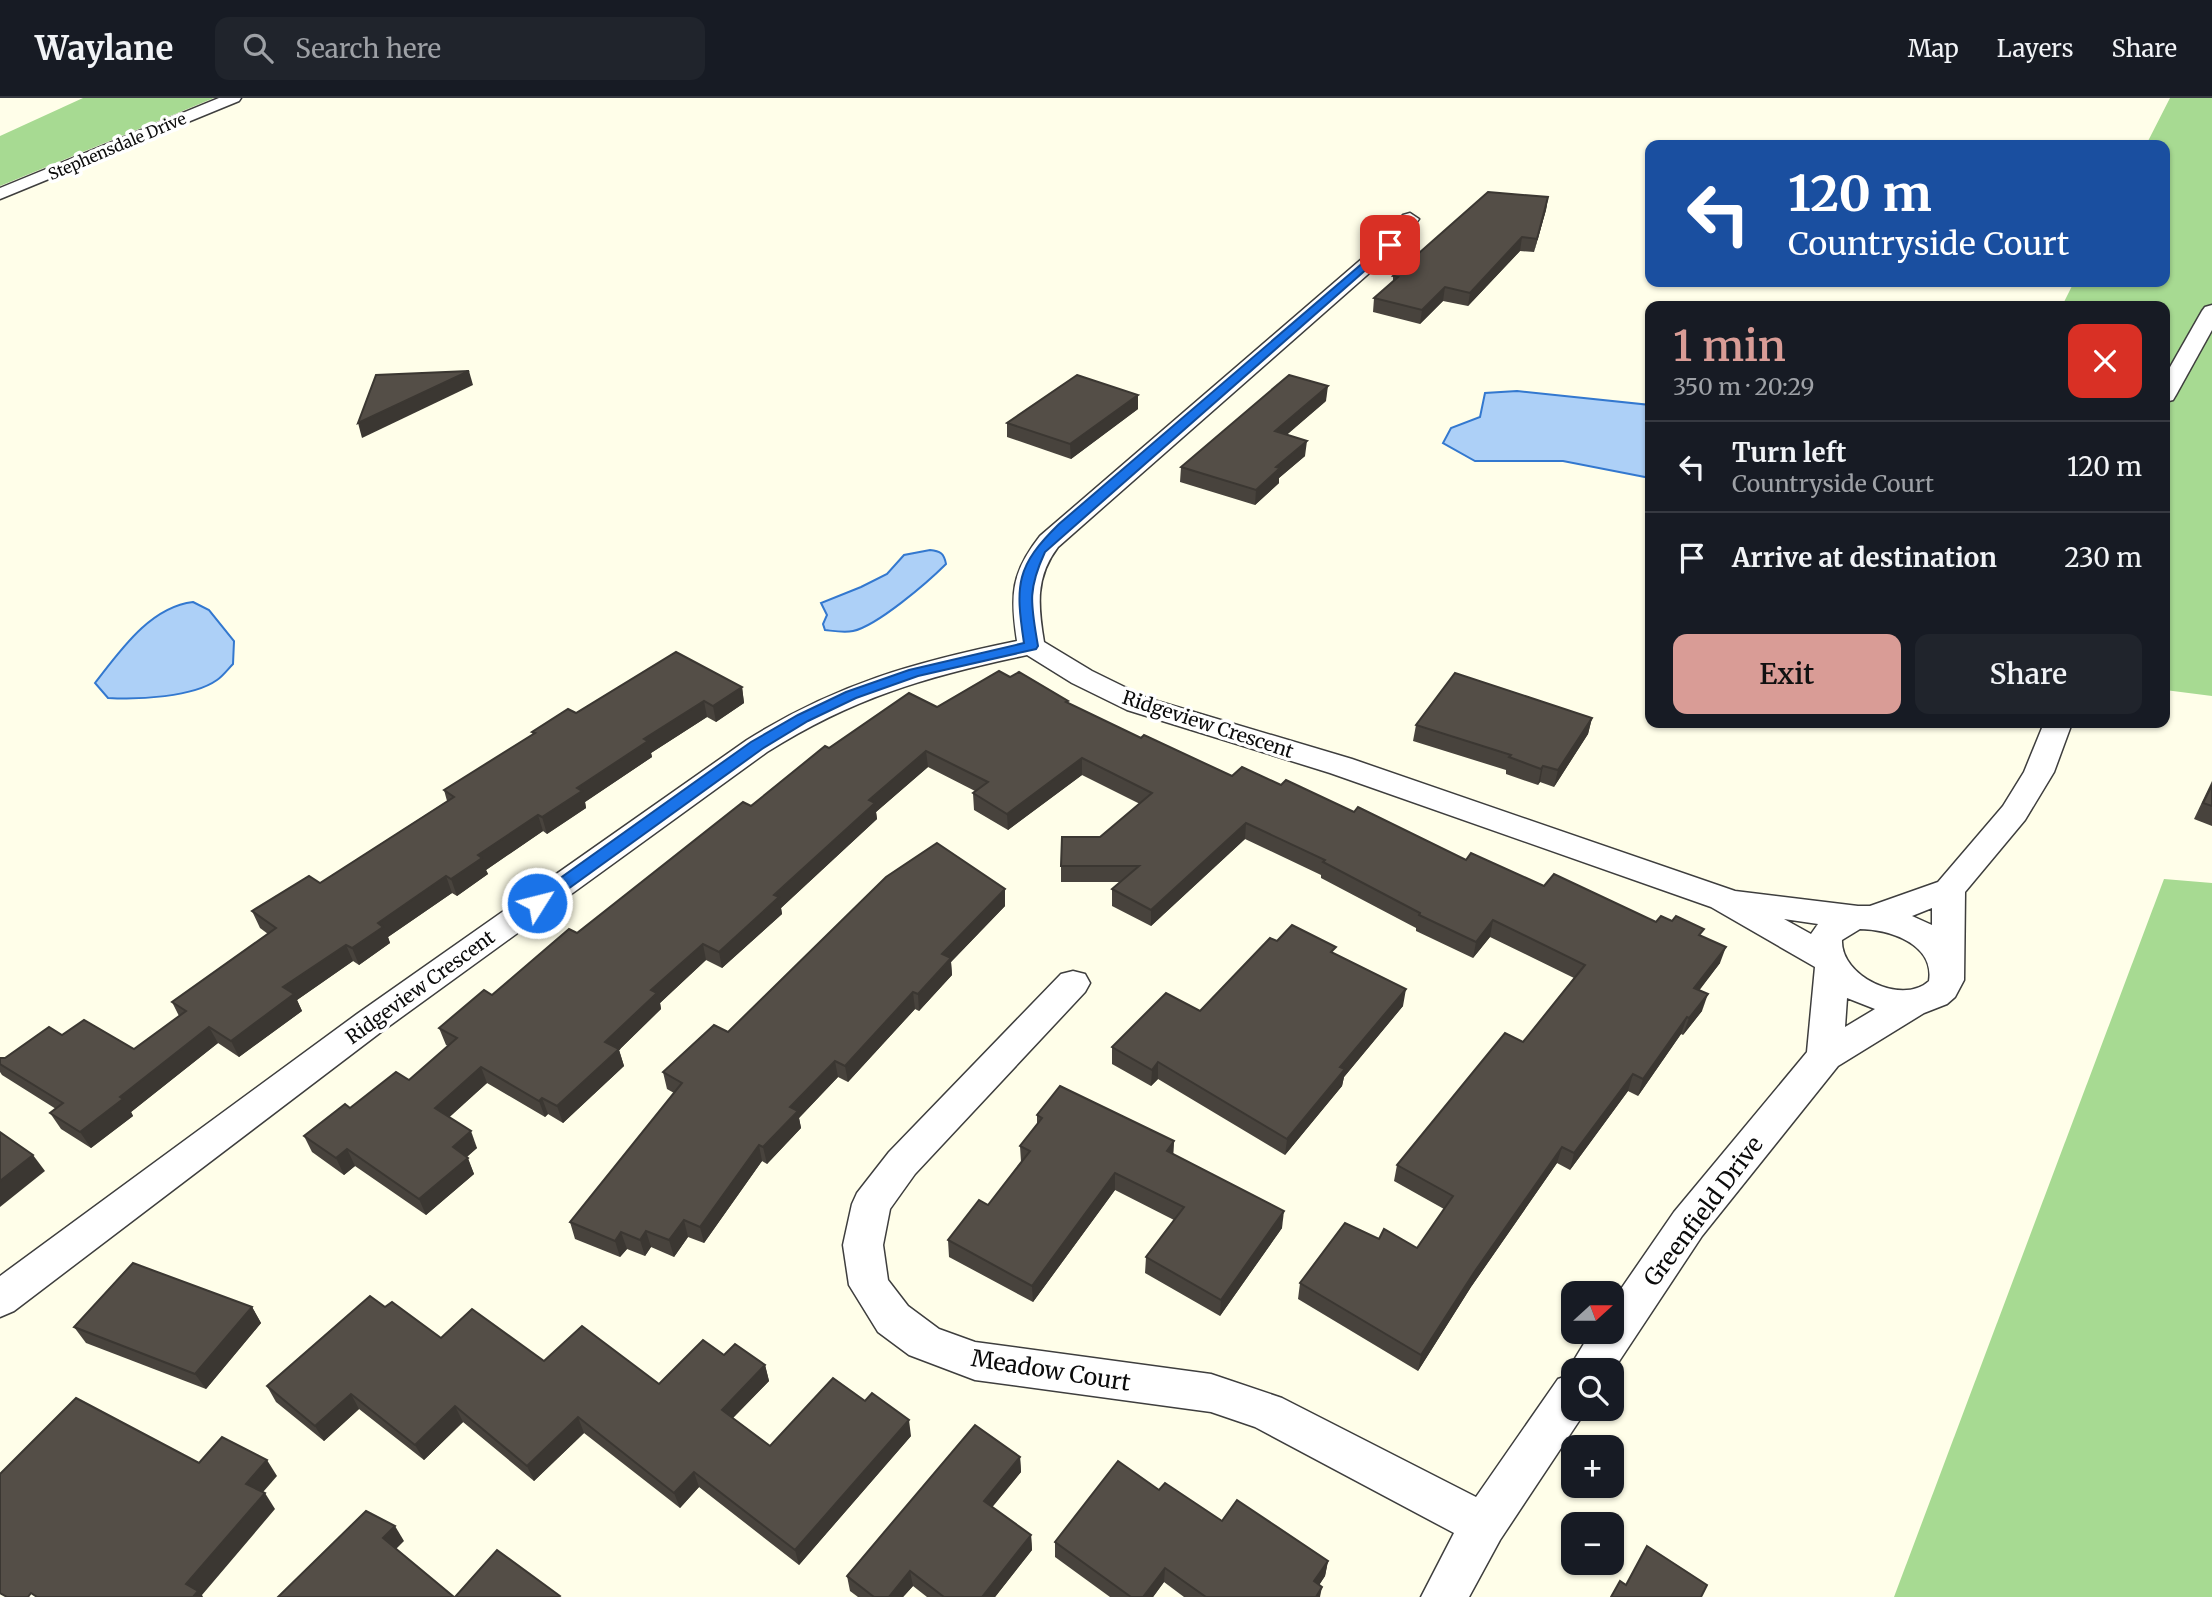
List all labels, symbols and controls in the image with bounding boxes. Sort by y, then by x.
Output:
search box [215,17,705,80]
text: Waylane [35,28,173,69]
icon: search [239,29,277,67]
text: Search here [295,32,441,65]
text: Map [1908,33,1959,64]
text: Layers [1997,33,2073,64]
text: Share [2111,33,2177,64]
street label: Stephensdale Drive [45,108,189,184]
text: 120 m [1788,163,1932,224]
icon: left [1673,168,1764,259]
pin [1360,215,1420,275]
text: Countryside Court [1788,224,2069,264]
icon: arrive [1371,226,1409,264]
text: 1 min [1673,320,1786,372]
button: close [2068,324,2142,398]
text: 350 m · 20:29 [1673,372,1814,401]
text: Turn left [1732,436,1846,469]
icon: left [1673,448,1711,486]
text: 120 m [2067,450,2142,483]
text: Countryside Court [1732,469,1934,498]
icon: arrive [1673,539,1711,577]
text: Arrive at destination [1732,541,1997,574]
text: 230 m [2064,541,2142,574]
button: Exit [1673,634,1901,714]
button: Share [1915,634,2142,714]
street label: Ridgeview Crescent [1119,685,1297,763]
position arrow [500,866,574,940]
street label: Ridgeview Crescent [341,925,500,1049]
street label: Greenfield Drive [1637,1130,1769,1292]
north arrow [1561,1281,1624,1344]
map controls [1561,1281,1624,1575]
street label: Meadow Court [969,1343,1133,1397]
button: search [1561,1358,1624,1421]
button: + [1561,1435,1624,1498]
button: − [1561,1512,1624,1575]

